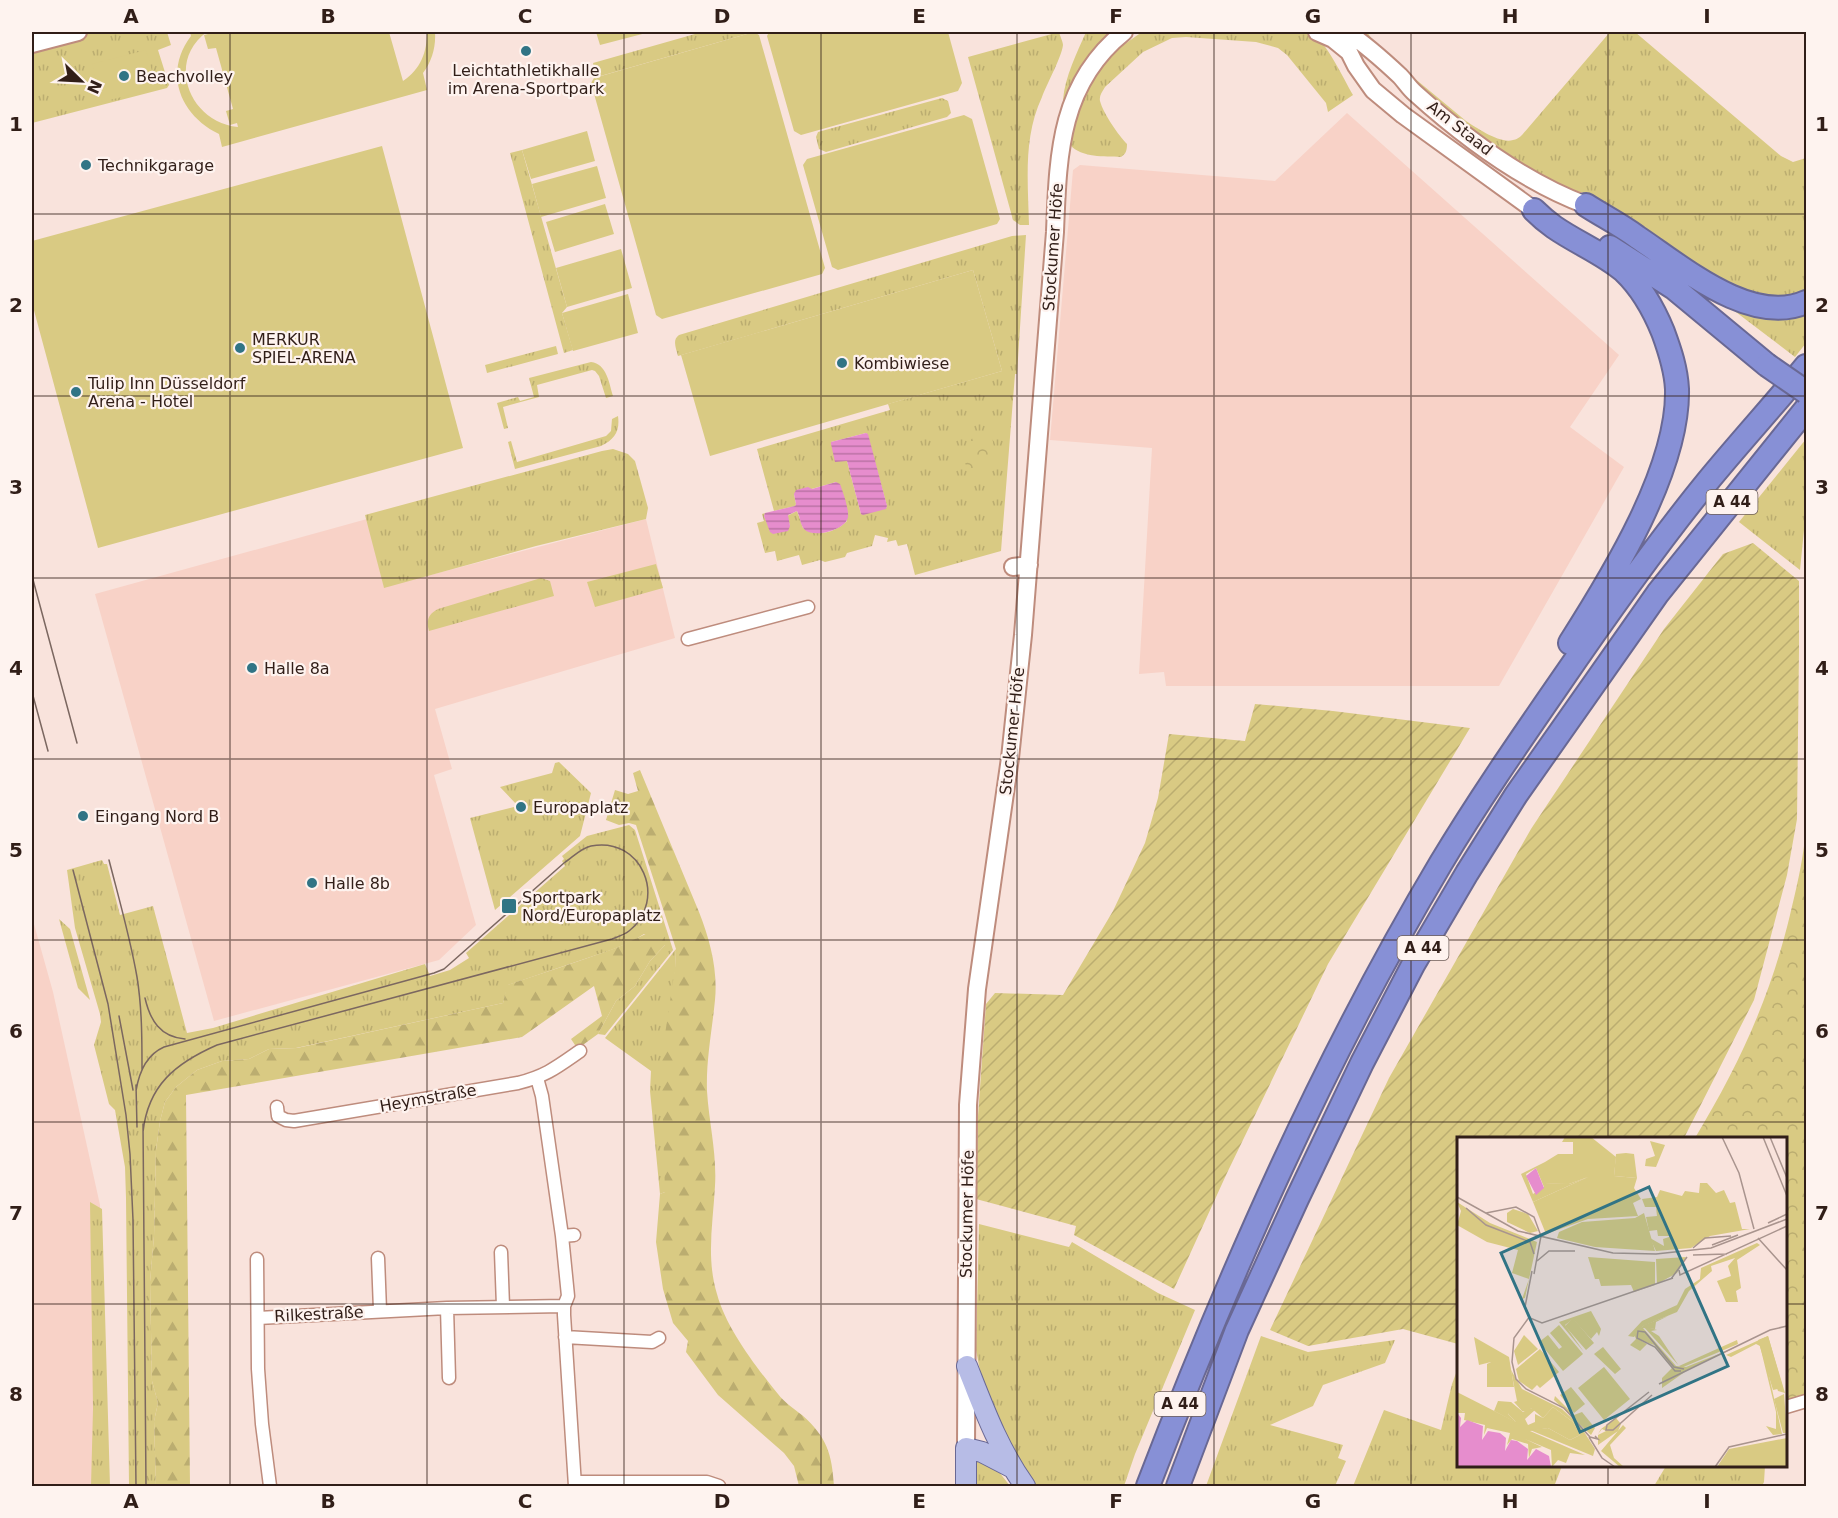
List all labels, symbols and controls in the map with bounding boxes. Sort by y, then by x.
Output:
text: A [123,4,139,28]
text: B [320,4,336,28]
text: C [518,4,532,28]
text: D [714,4,730,28]
text: E [912,4,926,28]
text: F [1109,4,1123,28]
text: G [1305,4,1321,28]
text: H [1502,4,1518,28]
text: I [1703,4,1711,28]
marker: Leichtathletikhalle im Arena-Sportpark [519,44,533,58]
north arrow [51,51,111,111]
place label: Leichtathletikhalle im Arena-Sportpark [448,61,605,98]
place label: Beachvolley [136,67,233,86]
marker: Beachvolley [117,69,131,83]
text: N [83,77,106,97]
street label: Am Staad [1423,97,1497,159]
text: 1 [9,112,23,136]
text: 1 [1815,112,1829,136]
place label: Technikgarage [97,156,214,175]
marker: Technikgarage [79,158,93,172]
street label: Stockumer Höfe [1039,182,1067,312]
text: 2 [9,293,23,317]
text: 2 [1815,293,1829,317]
place label: MERKUR SPIEL-ARENA [252,330,356,367]
marker: MERKUR SPIEL-ARENA [233,341,247,355]
place label: Kombiwiese [854,354,949,373]
marker: Kombiwiese [835,356,849,370]
place label: Tulip Inn Düsseldorf Arena - Hotel [87,374,246,411]
marker: Tulip Inn Düsseldorf Arena - Hotel [69,385,83,399]
text: 3 [9,475,23,499]
text: 3 [1815,475,1829,499]
road number: A 44 [1706,490,1758,514]
text: 4 [9,656,23,680]
text: 4 [1815,656,1829,680]
place label: Halle 8a [264,659,330,678]
marker: Halle 8a [245,661,259,675]
street label: Stockumer Höfe [996,666,1028,796]
place label: Europaplatz [533,798,628,817]
marker: Europaplatz [514,800,528,814]
place label: Eingang Nord B [95,807,219,826]
marker: Eingang Nord B [76,809,90,823]
text: 5 [9,838,23,862]
text: 5 [1815,838,1829,862]
place label: Halle 8b [324,874,390,893]
marker: Halle 8b [305,876,319,890]
place label: Sportpark Nord/Europaplatz [522,888,661,925]
marker: Sportpark Nord/Europaplatz [500,897,518,915]
road number: A 44 [1398,936,1448,960]
text: 6 [9,1019,23,1043]
text: 6 [1815,1019,1829,1043]
street label: Heymstraße [378,1080,478,1116]
inset map [1457,1137,1787,1467]
street label: Stockumer Höfe [956,1150,978,1278]
text: 7 [9,1201,23,1225]
text: 7 [1815,1201,1829,1225]
street label: Rilkestraße [274,1302,364,1326]
text: 8 [9,1382,23,1406]
text: 8 [1815,1382,1829,1406]
road number: A 44 [1154,1392,1206,1416]
text: A [123,1489,139,1513]
text: B [320,1489,336,1513]
text: C [518,1489,532,1513]
text: D [714,1489,730,1513]
text: E [912,1489,926,1513]
text: F [1109,1489,1123,1513]
text: G [1305,1489,1321,1513]
text: H [1502,1489,1518,1513]
text: I [1703,1489,1711,1513]

